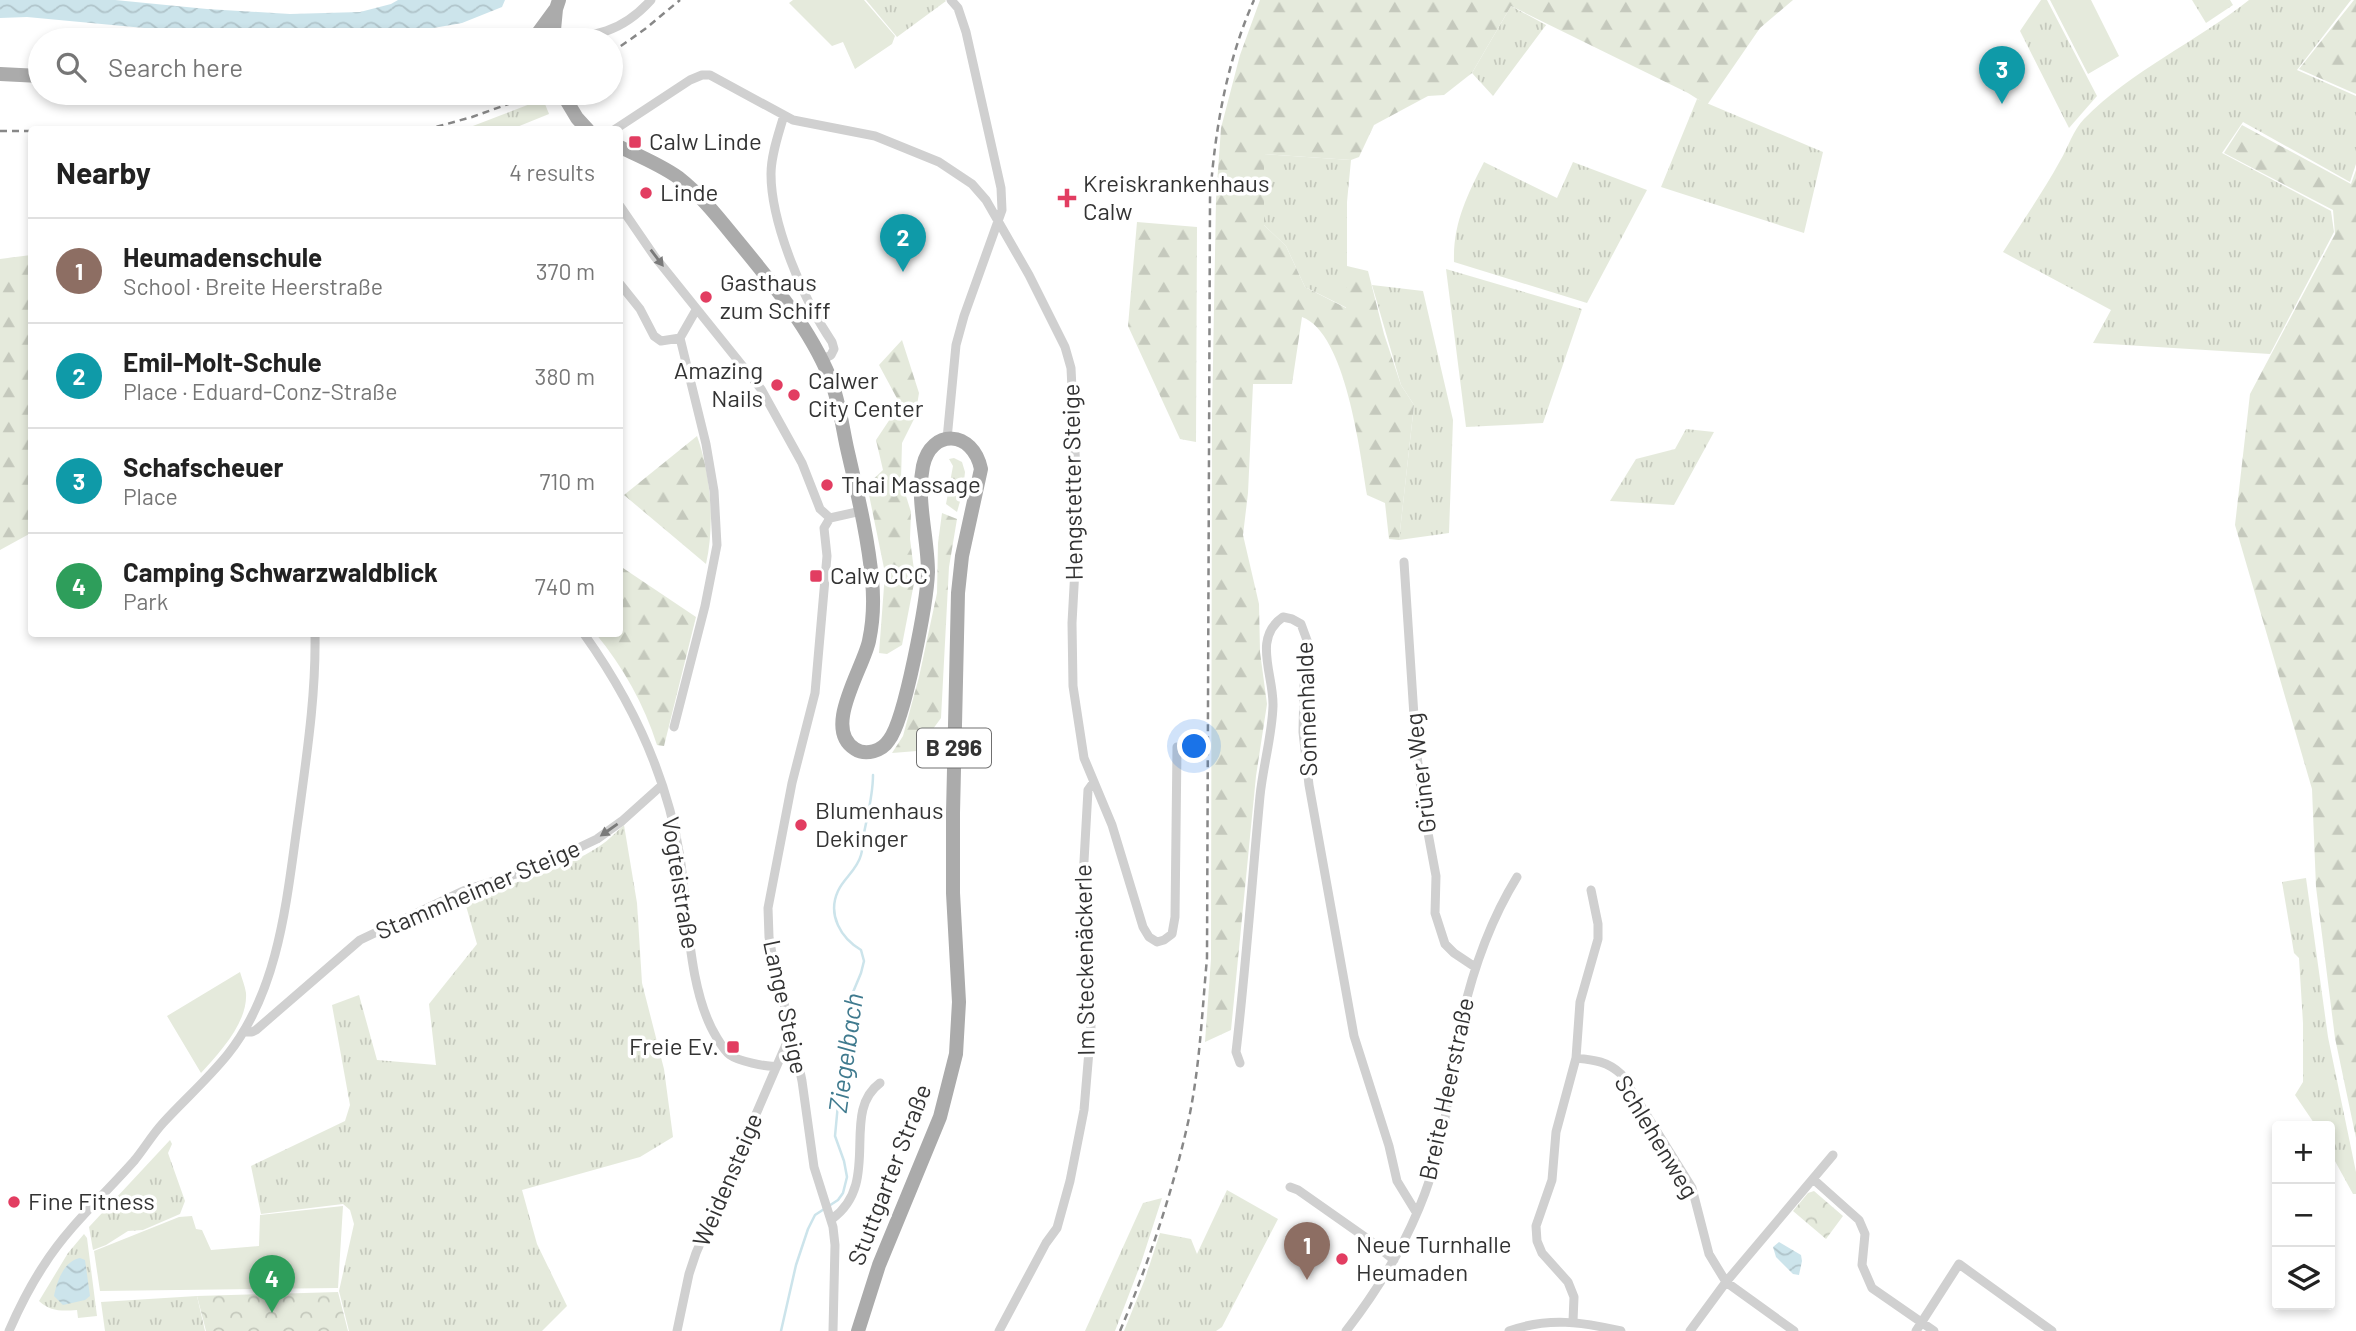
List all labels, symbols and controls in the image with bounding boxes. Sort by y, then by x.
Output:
search box [28,28,623,105]
pin: 3 [1979,46,2025,104]
icon: search [52,48,90,86]
text: Search here [108,51,243,82]
place label: Calw Linde [649,126,762,155]
marker: Calw Linde [627,134,643,150]
text: Nearby [56,154,151,190]
text: 4 results [509,158,595,186]
place label: Kreiskrankenhaus Calw [1083,168,1270,225]
place label: Linde [660,177,718,206]
marker: Linde [638,185,654,201]
marker: Kreiskrankenhaus Calw [1057,188,1077,208]
pin: 2 [880,214,926,272]
text: Heumadenschule [123,241,322,272]
one-way arrow [650,249,664,268]
text: 1 [75,257,83,285]
text: 370 m [536,257,595,285]
place label: Gasthaus zum Schiff [720,267,831,324]
text: School · Breite Heerstraße [123,272,383,300]
marker: Gasthaus zum Schiff [698,289,714,305]
text: Emil-Molt-Schule [123,346,322,377]
place label: Amazing Nails [674,355,763,412]
text: 2 [73,362,85,390]
text: 380 m [535,362,595,390]
place label: Calwer City Center [808,365,924,422]
text: Place · Eduard-Conz-Straße [123,377,397,405]
marker: Amazing Nails [769,377,785,393]
street label: Hengstetter Steige [1055,383,1088,581]
marker: Calwer City Center [786,387,802,403]
text: Schafscheuer [123,451,284,482]
text: 3 [73,467,85,495]
text: 710 m [539,467,595,495]
place label: Thai Massage [841,469,981,498]
marker: Thai Massage [819,477,835,493]
text: Place [123,482,178,510]
text: Camping Schwarzwaldblick [123,556,438,587]
place label: Calw CCC [830,560,928,589]
marker: Calw CCC [808,568,824,584]
text: 4 [72,572,86,600]
text: 740 m [535,572,595,600]
text: Park [123,587,168,615]
street label: Sonnenhalde [1289,641,1322,777]
street label: Grüner Weg [1398,711,1441,835]
road number: B 296 [917,728,991,768]
your location [1177,729,1211,763]
place label: Blumenhaus Dekinger [815,795,943,852]
street label: Vogteistraße [657,815,706,951]
marker: Blumenhaus Dekinger [793,817,809,833]
one-way arrow [600,823,618,837]
street label: Stammheimer Steige [371,832,584,945]
street label: Im Steckenäckerle [1067,864,1100,1056]
street label: Lange Steige [758,937,815,1076]
water label: Ziegelbach [821,991,868,1115]
street label: Breite Heerstraße [1412,995,1479,1183]
place label: Freie Ev. [629,1031,719,1060]
marker: Freie Ev. [725,1039,741,1055]
street label: Schlehenweg [1609,1069,1705,1203]
street label: Stuttgarter Straße [841,1080,936,1269]
street label: Weidensteige [686,1108,768,1250]
map controls [2272,1121,2335,1310]
button: + [2272,1121,2335,1184]
button: − [2272,1184,2335,1247]
place label: Fine Fitness [28,1186,155,1215]
marker: Fine Fitness [6,1194,22,1210]
pin: 1 [1284,1222,1330,1280]
place label: Neue Turnhalle Heumaden [1356,1229,1512,1286]
button: layers [2272,1247,2335,1310]
marker: Neue Turnhalle Heumaden [1334,1251,1350,1267]
pin: 4 [249,1255,295,1313]

